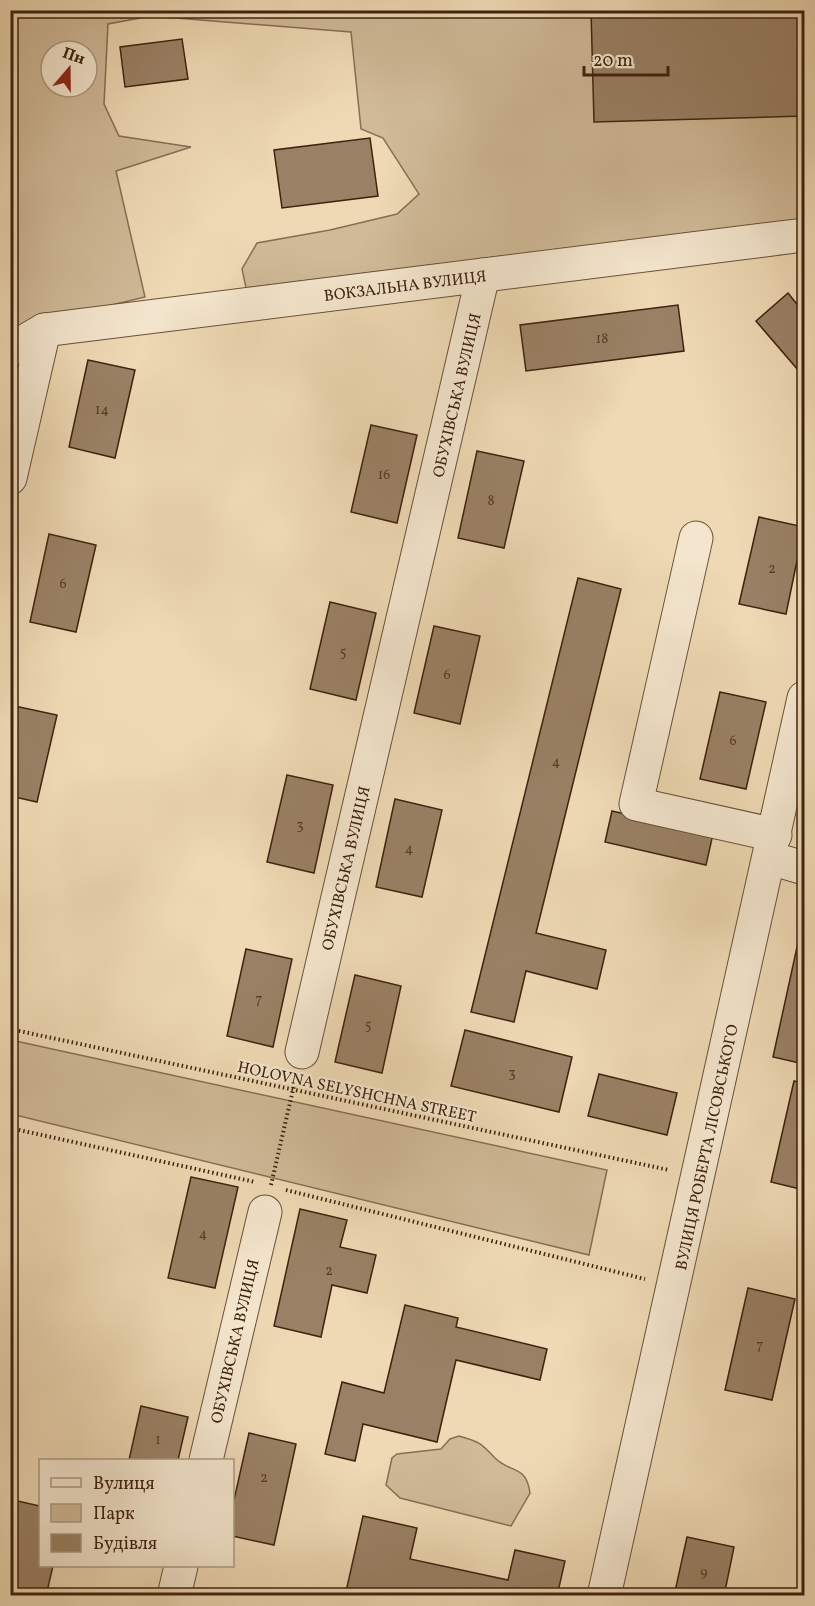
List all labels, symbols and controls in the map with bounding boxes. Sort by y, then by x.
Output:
north arrow [39,39,99,99]
scale bar [584,39,668,77]
text: Пн [59,43,88,71]
text: 20 m [593,49,633,74]
street label: ВОКЗАЛЬНА ВУЛИЦЯ [323,266,488,308]
street label: ОБУХІВСЬКА ВУЛИЦЯ [428,311,488,480]
house number: 18 [596,330,608,349]
house number: 14 [95,401,109,420]
house number: 16 [378,466,390,485]
house number: 8 [487,492,495,511]
house number: 2 [768,560,776,579]
house number: 6 [59,575,67,594]
house number: 5 [340,643,346,662]
house number: 6 [443,666,451,685]
house number: 6 [729,732,737,751]
house number: 4 [552,753,560,772]
street label: ОБУХІВСЬКА ВУЛИЦЯ [317,784,377,953]
house number: 3 [296,816,304,835]
house number: 4 [405,840,413,859]
house number: 7 [256,990,263,1009]
house number: 5 [365,1016,371,1035]
street label: ВУЛИЦЯ РОБЕРТА ЛІСОВСЬКОГО [671,1022,745,1272]
street label: HOLOVNA SELYSHCHNA STREET [235,1057,478,1129]
house number: 3 [508,1064,516,1083]
house number: 4 [199,1225,207,1244]
street label: ОБУХІВСЬКА ВУЛИЦЯ [206,1257,266,1426]
house number: 2 [325,1262,333,1281]
house number: 7 [757,1336,764,1355]
house number: 1 [155,1431,161,1450]
legend [39,1459,234,1567]
house number: 2 [260,1469,268,1488]
text: Вулиця [93,1472,155,1497]
text: Парк [93,1502,135,1527]
text: Будівля [93,1532,157,1557]
house number: 9 [700,1563,708,1582]

